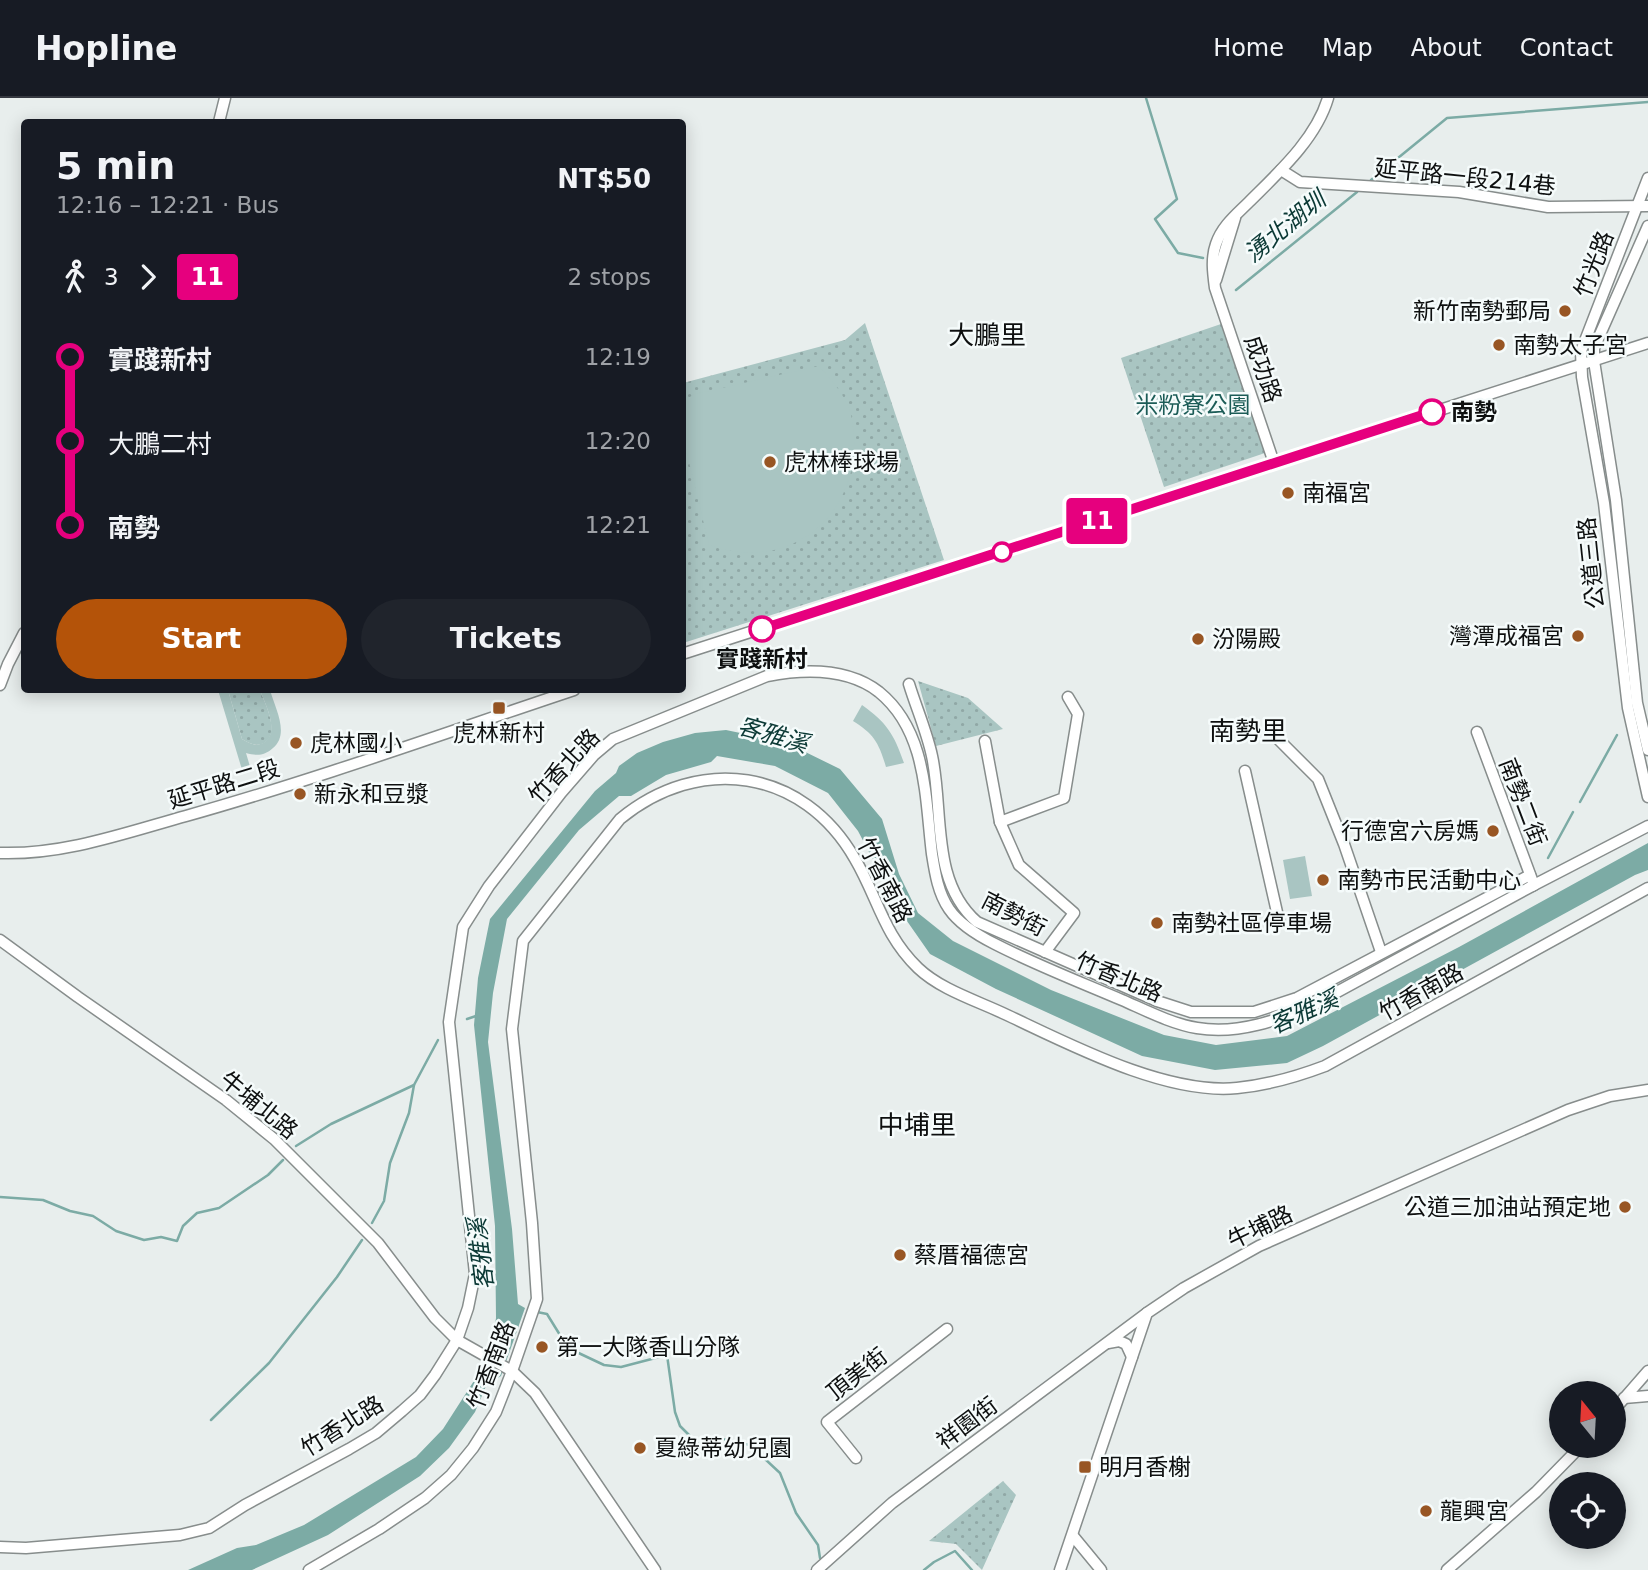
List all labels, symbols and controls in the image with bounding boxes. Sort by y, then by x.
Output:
text: Hopline [35,29,177,68]
text: Home [1213,34,1284,62]
text: Map [1322,34,1373,62]
text: About [1411,34,1482,62]
text: Contact [1520,34,1613,62]
text: 5 min [56,144,175,188]
street label: 延平路一段214巷 [1373,155,1557,199]
text: NT$50 [557,164,651,194]
water label: 湧北湖圳 [1239,184,1333,268]
text: 12:16 – 12:21 · Bus [56,192,279,218]
street label: 竹光路 [1569,227,1619,301]
icon: walk [56,258,94,296]
icon: forward [129,258,167,296]
text: 11 [191,263,224,291]
text: 3 [104,264,119,290]
text: 2 stops [567,264,651,290]
place label: 新竹南勢郵局 [1413,298,1551,324]
marker: 新竹南勢郵局 [1557,303,1573,319]
district label: 大鵬里 [948,320,1026,350]
street label: 成功路 [1239,332,1287,406]
place label: 南勢太子宮 [1513,332,1628,358]
marker: 南勢太子宮 [1491,337,1507,353]
text: 12:19 [585,344,651,370]
text: 實踐新村 [108,345,212,375]
park label: 米粉寮公園 [1136,392,1251,418]
marker: 南勢 [1419,399,1445,425]
place label: 南勢 [1451,399,1497,425]
text: 12:20 [585,428,651,454]
text: 大鵬二村 [108,429,212,459]
place label: 虎林棒球場 [784,449,899,475]
marker: 虎林棒球場 [762,454,778,470]
place label: 南福宮 [1302,480,1371,506]
marker: 南福宮 [1280,485,1296,501]
line badge: 11 [1066,498,1128,544]
text: 11 [1080,507,1114,535]
text: 12:21 [585,512,651,538]
text: 南勢 [108,513,160,543]
street label: 公道三路 [1573,516,1609,610]
unlabelled marker [992,542,1012,562]
button: Start [56,599,347,679]
button: Tickets [361,599,651,679]
marker: 實踐新村 [749,616,775,642]
place label: 灣潭成福宮 [1449,623,1564,649]
place label: 汾陽殿 [1212,626,1281,652]
marker: 灣潭成福宮 [1570,628,1586,644]
marker: 汾陽殿 [1190,631,1206,647]
place label: 實踐新村 [716,646,808,672]
marker: 虎林新村 [491,700,507,716]
water label: 客雅溪 [735,712,814,759]
district label: 南勢里 [1209,716,1287,746]
place label: 虎林新村 [453,720,545,746]
street label: 竹香北路 [523,723,605,809]
place label: 虎林國小 [310,730,402,756]
marker: 虎林國小 [288,735,304,751]
street label: 南勢二街 [1494,754,1552,850]
street label: 延平路二段 [165,755,283,813]
place label: 新永和豆漿 [314,781,429,807]
marker: 新永和豆漿 [292,786,308,802]
place label: 行德宮六房媽 [1341,818,1479,844]
marker: 行德宮六房媽 [1485,823,1501,839]
street label: 竹香南路 [853,833,917,927]
place label: 南勢市民活動中心 [1337,867,1521,893]
marker: 南勢市民活動中心 [1315,872,1331,888]
street label: 南勢街 [977,887,1051,941]
place label: 南勢社區停車場 [1171,910,1332,936]
marker: 南勢社區停車場 [1149,915,1165,931]
street label: 竹香北路 [1072,947,1166,1007]
street label: 竹香南路 [1374,958,1468,1026]
water label: 客雅溪 [1265,983,1345,1039]
street label: 牛埔北路 [215,1066,303,1144]
district label: 中埔里 [878,1110,956,1140]
place label: 公道三加油站預定地 [1404,1194,1611,1220]
marker: 公道三加油站預定地 [1617,1199,1633,1215]
street label: 牛埔路 [1223,1200,1297,1254]
water label: 客雅溪 [462,1214,499,1291]
place label: 蔡厝福德宮 [914,1242,1029,1268]
marker: 蔡厝福德宮 [892,1247,908,1263]
street label: 竹香南路 [462,1317,520,1413]
place label: 第一大隊香山分隊 [556,1334,740,1360]
marker: 第一大隊香山分隊 [534,1339,550,1355]
street label: 頂美街 [822,1343,892,1405]
north arrow [1549,1381,1626,1458]
map controls [1549,1381,1626,1549]
street label: 竹香北路 [296,1391,388,1461]
street label: 祥園街 [932,1392,1002,1454]
place label: 夏綠蒂幼兒園 [654,1435,792,1461]
marker: 夏綠蒂幼兒園 [632,1440,648,1456]
place label: 明月香榭 [1099,1454,1191,1480]
marker: 明月香榭 [1077,1459,1093,1475]
button: locate [1549,1472,1626,1549]
place label: 龍興宮 [1440,1498,1509,1524]
marker: 龍興宮 [1418,1503,1434,1519]

